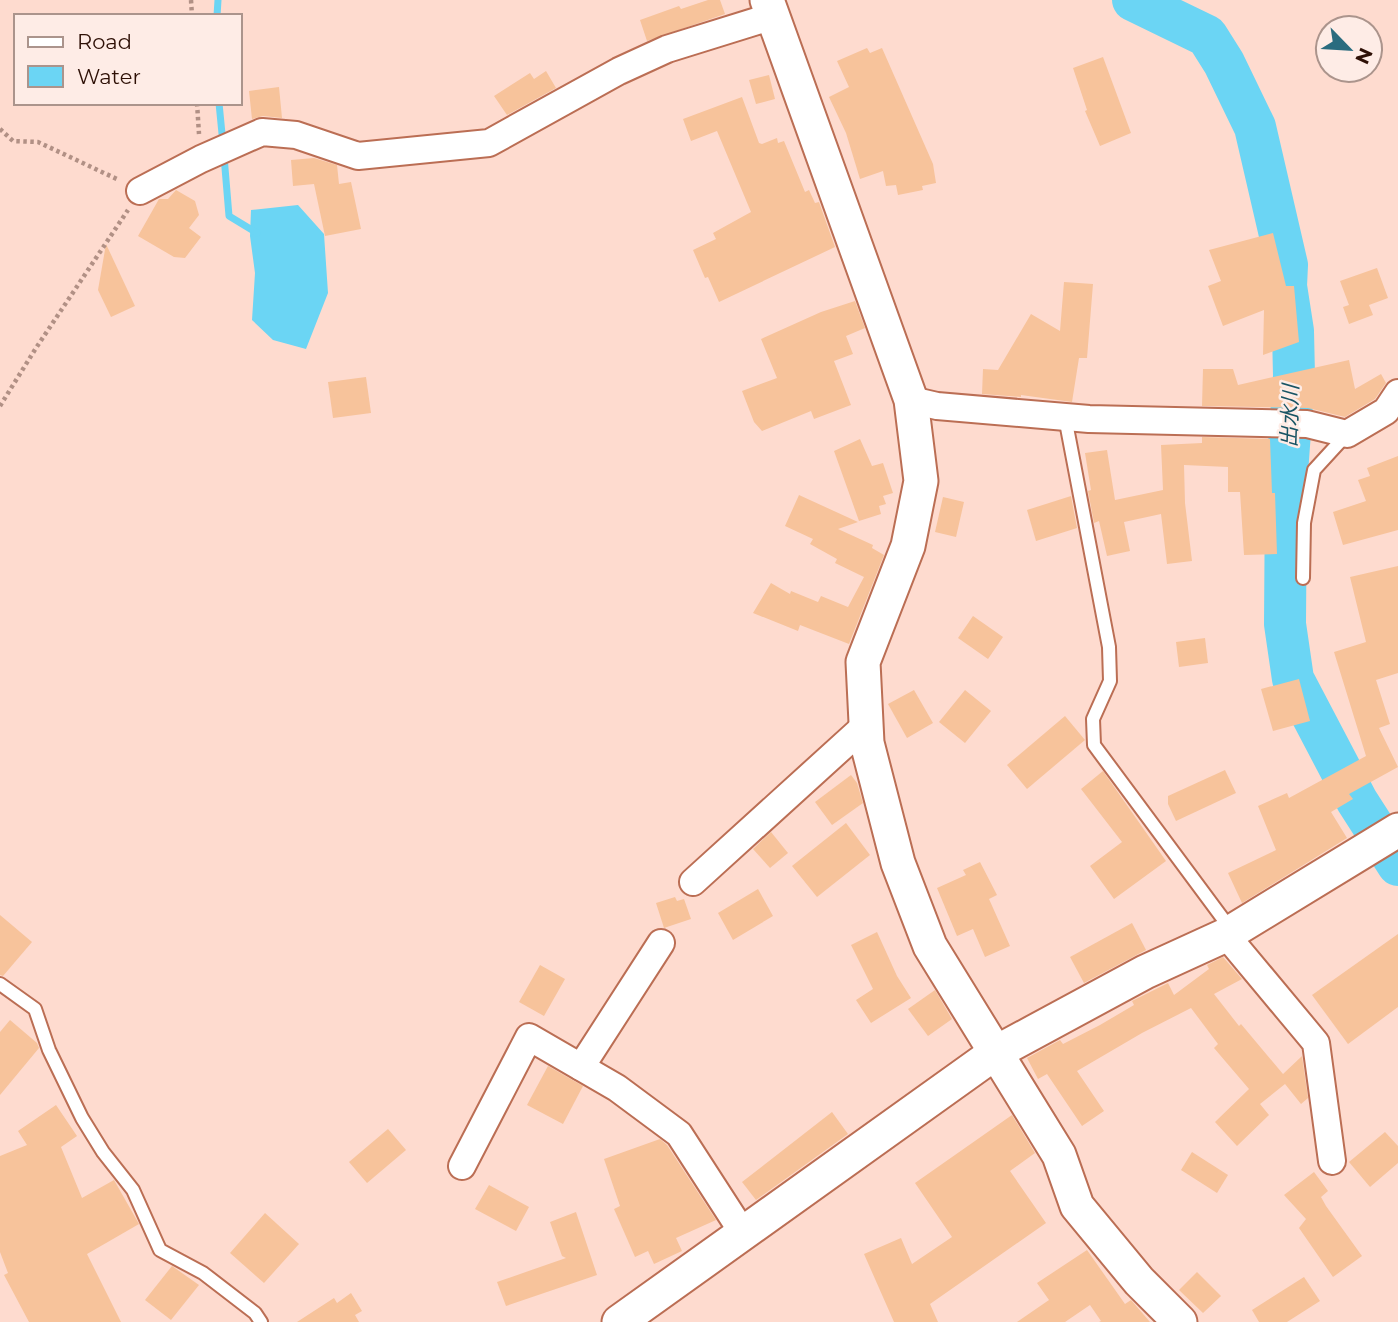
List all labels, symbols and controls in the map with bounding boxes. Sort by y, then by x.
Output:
legend [14,14,242,105]
north arrow [1314,14,1384,84]
text: Road [77,29,132,54]
text: N [1350,44,1378,68]
text: Water [77,64,141,89]
water label: 出水川 [1276,382,1303,448]

